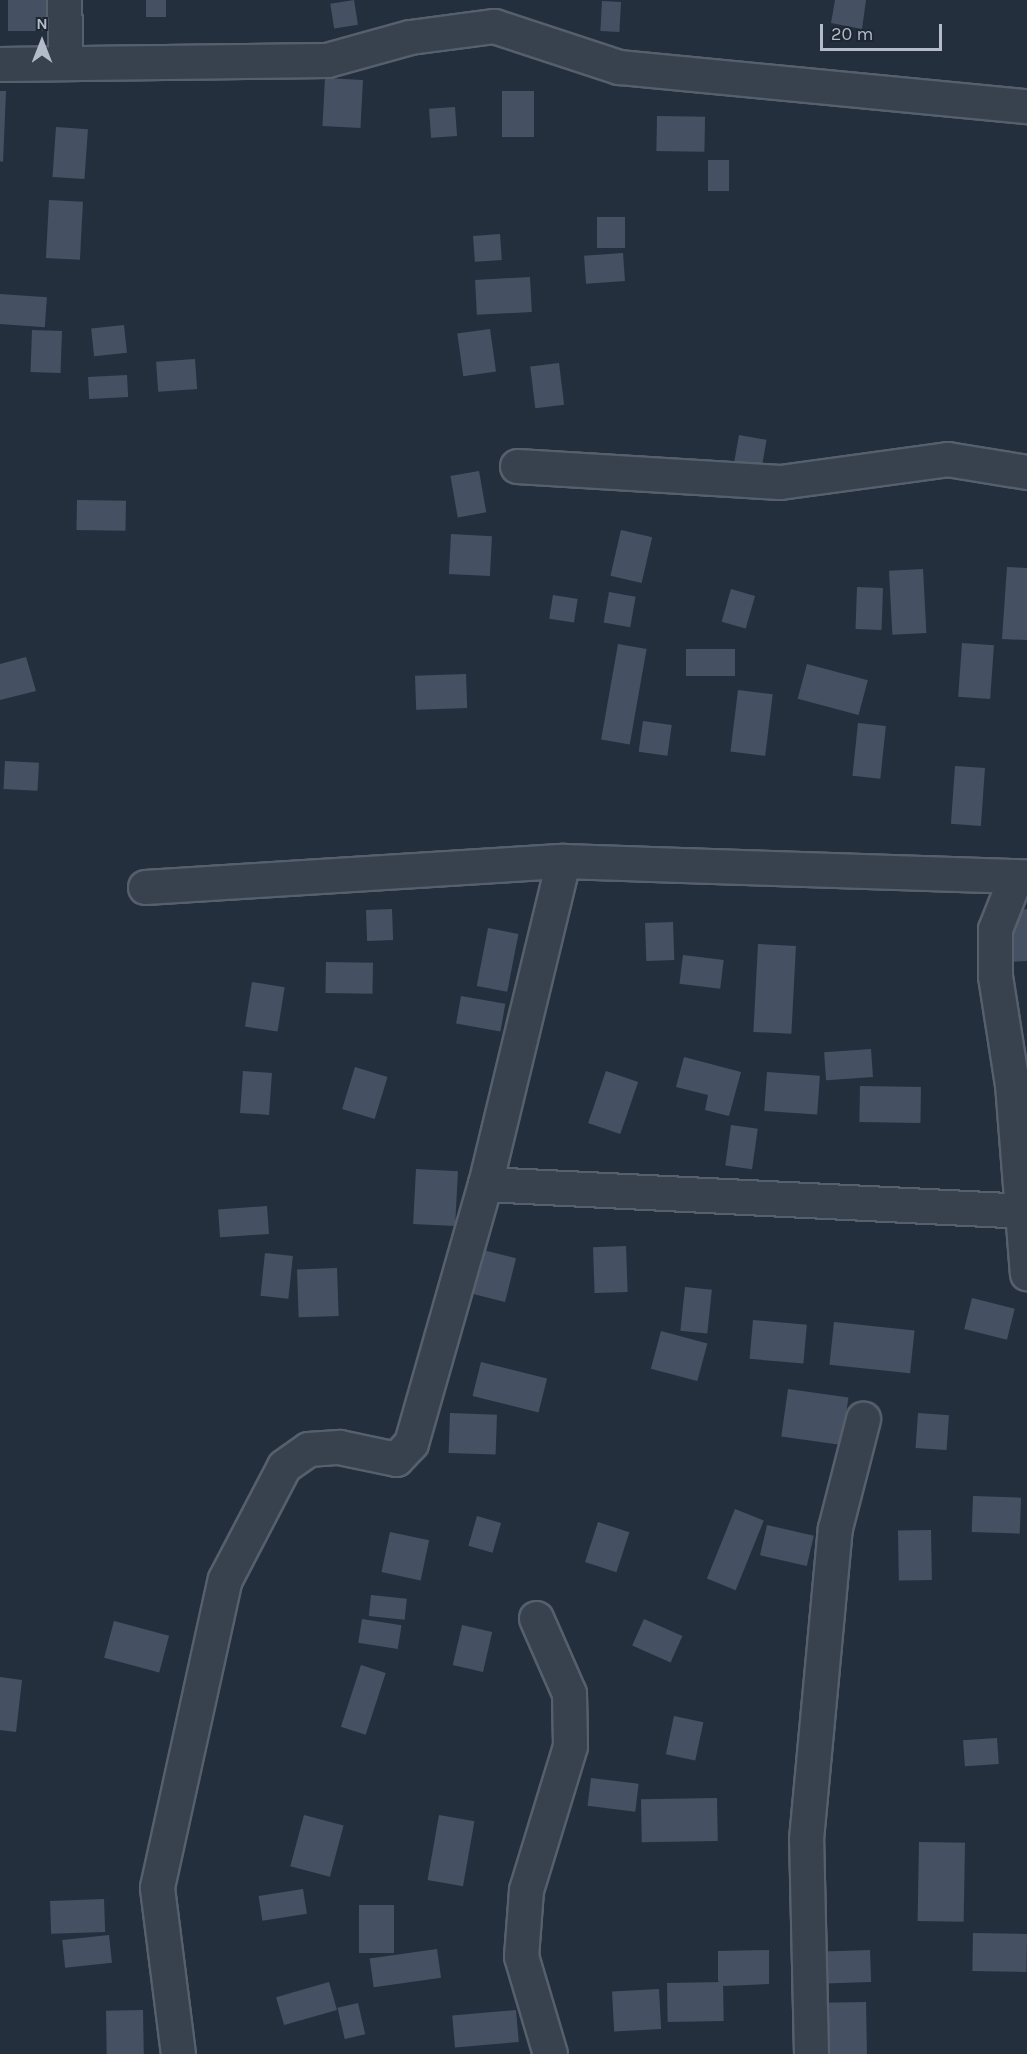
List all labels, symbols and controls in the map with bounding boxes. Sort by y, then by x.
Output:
north arrow [12,12,72,72]
scale bar [823,12,944,50]
text: N [36,14,48,33]
text: 20 m [831,23,873,45]

